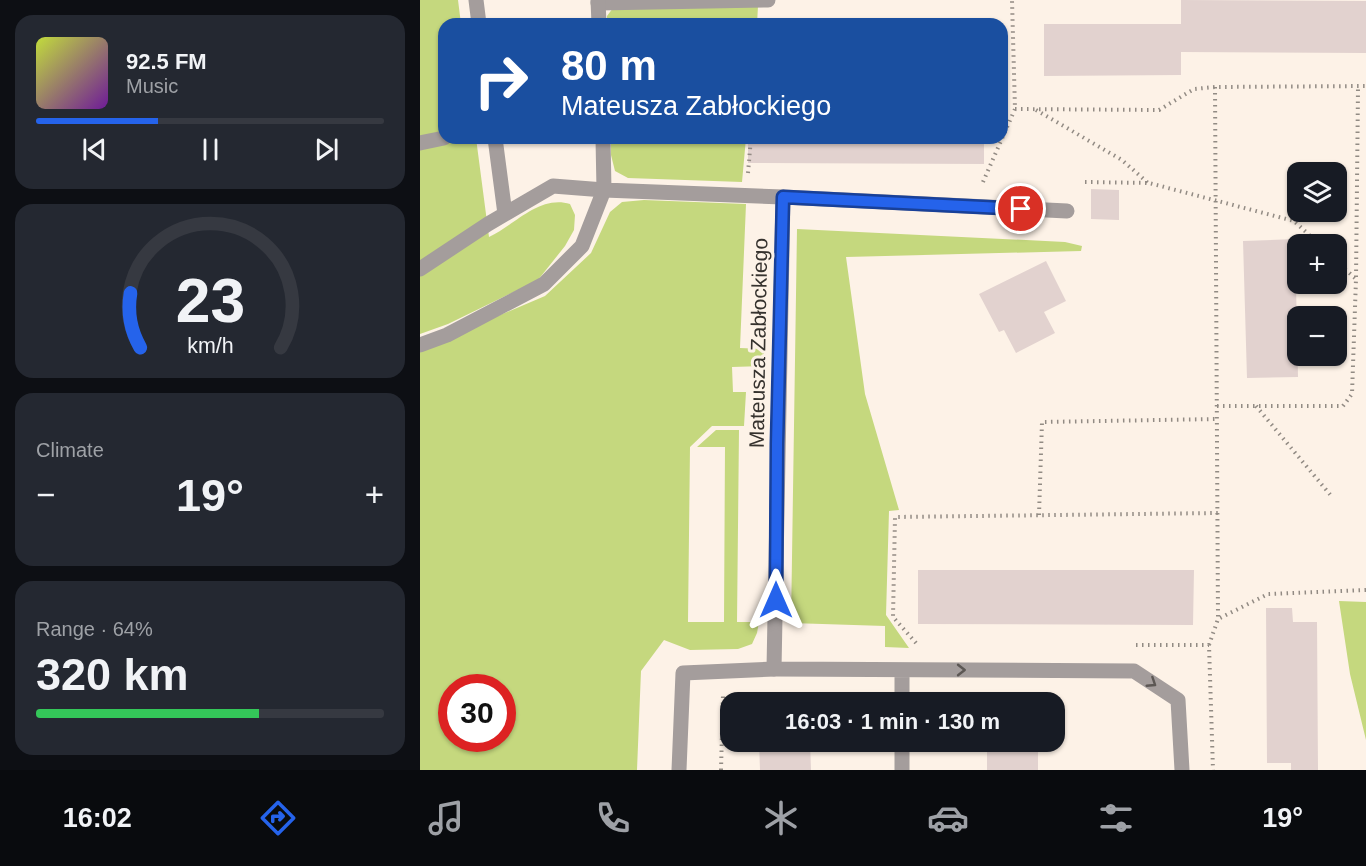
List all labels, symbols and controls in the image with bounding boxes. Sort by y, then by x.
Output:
icon: right [462,42,540,120]
text: 80 m [561,42,657,89]
text: 92.5 FM [126,49,207,74]
text: Music [126,75,178,97]
text: Mateusza Zabłockiego [561,91,831,121]
icon: previous [78,133,111,166]
icon: pause [194,133,227,166]
icon: next [310,133,343,166]
map controls [1287,162,1347,366]
button: layers [1287,162,1347,222]
pin [995,183,1046,234]
icon: arrive [1004,192,1037,225]
button: + [1287,234,1347,294]
street label: Mateusza Zabłockiego [745,238,771,448]
text: 23 [175,266,245,335]
button: − [1287,306,1347,366]
text: km/h [187,334,233,358]
text: Climate [36,439,104,461]
text: 19° [176,470,244,521]
text: − [36,476,55,513]
text: + [365,476,384,513]
position arrow [744,568,808,632]
text: Range · 64% [36,618,153,640]
text: 320 km [36,649,189,700]
one-way arrow [956,664,965,676]
speed limit sign: 30 [438,674,516,752]
one-way arrow [1145,676,1156,687]
text: 16:03 · 1 min · 130 m [785,709,1000,734]
icon: directions [257,797,299,839]
icon: music [425,797,467,839]
icon: phone [592,797,634,839]
icon: climate [760,797,802,839]
icon: car [927,797,969,839]
icon: filters [1095,797,1137,839]
text: 16:02 [63,803,132,833]
text: 19° [1262,803,1303,833]

